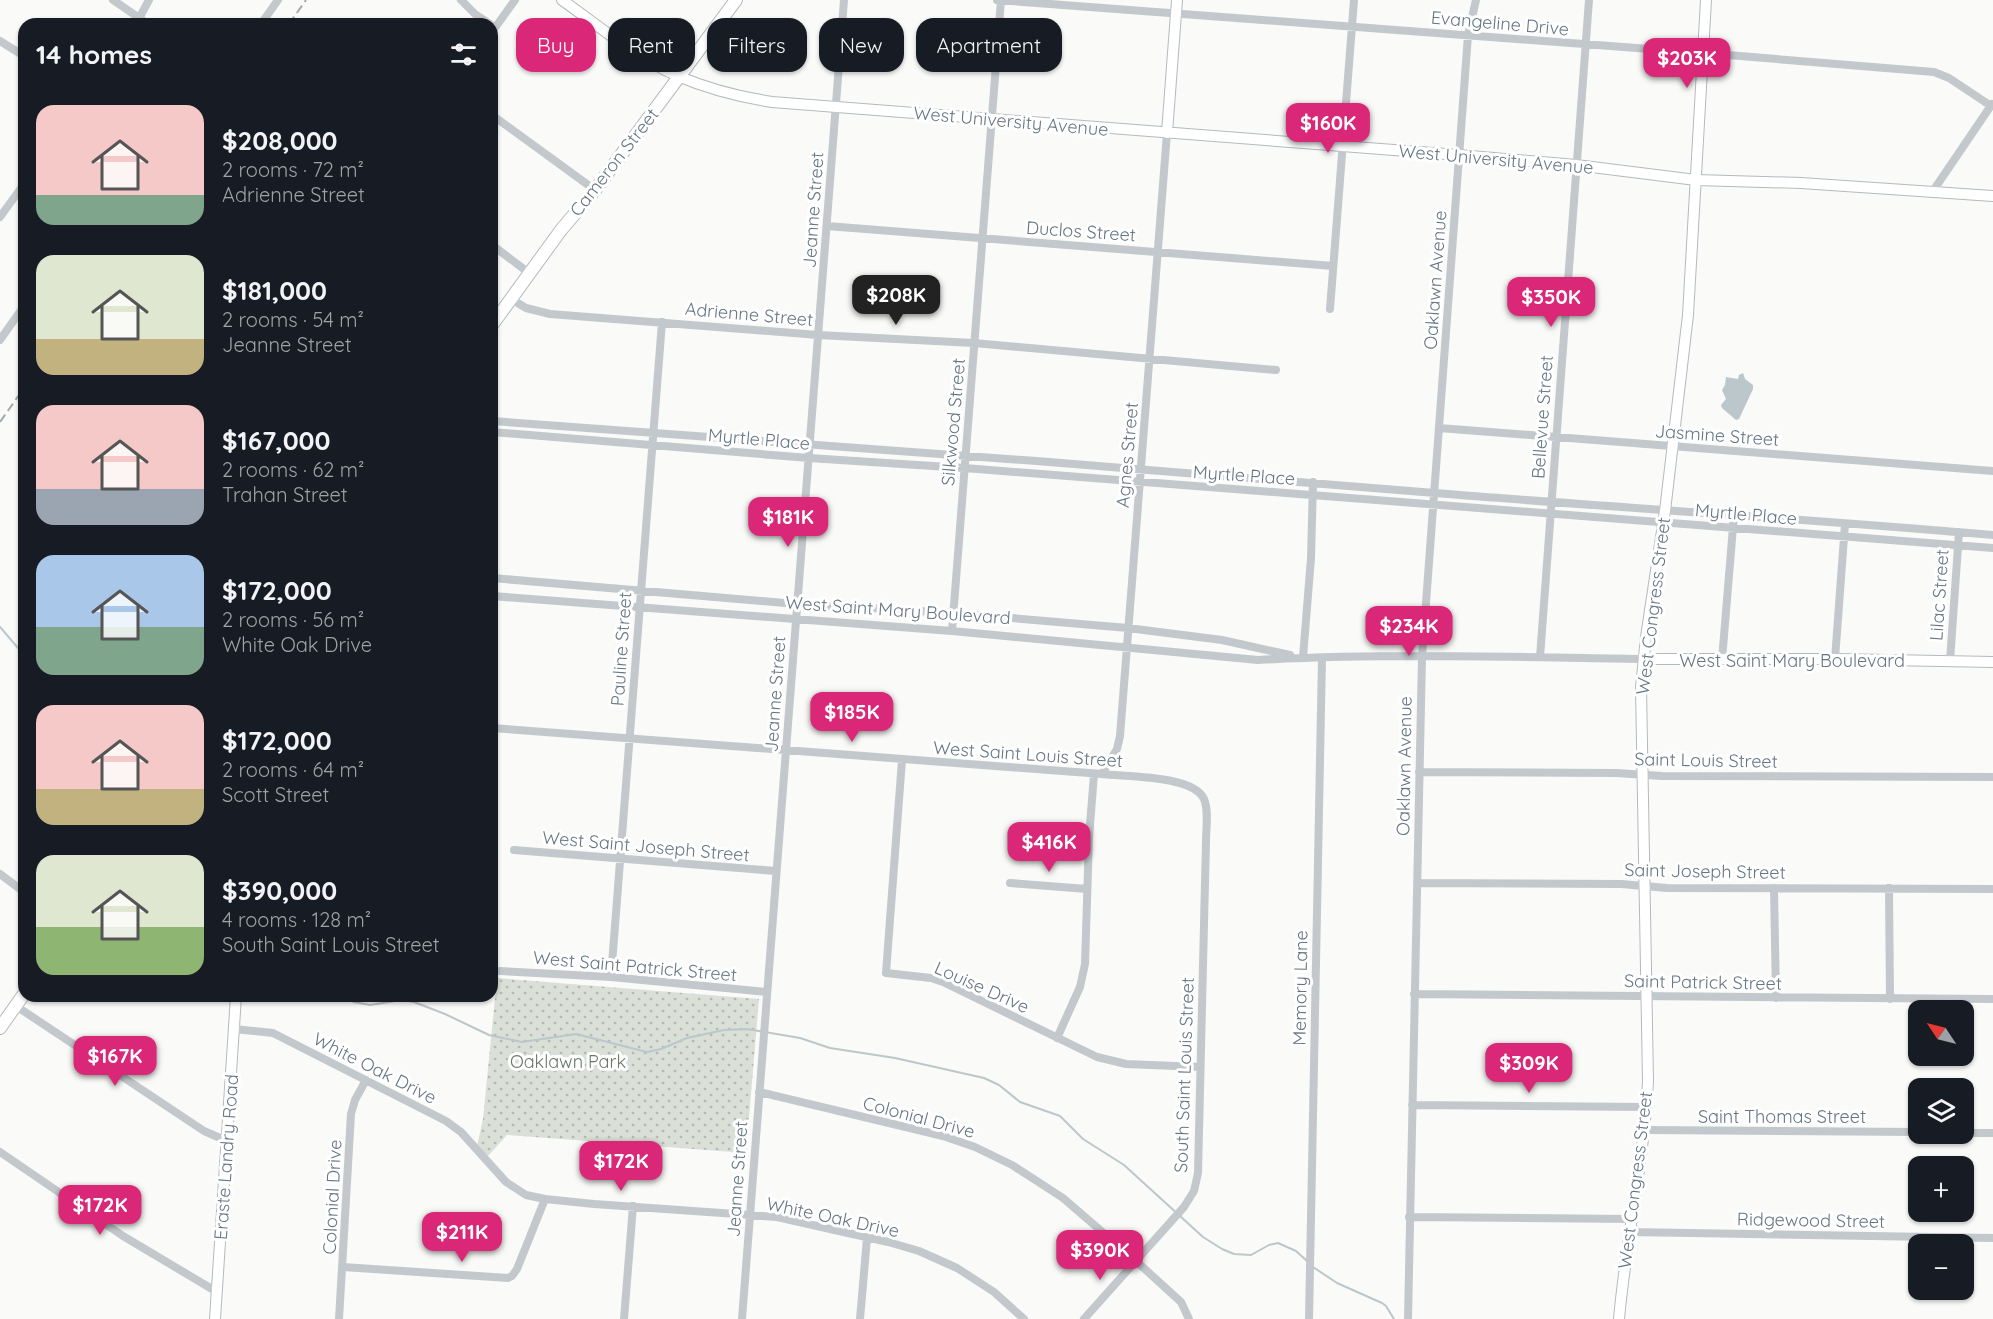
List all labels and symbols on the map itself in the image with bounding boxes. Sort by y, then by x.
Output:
street label: Evangeline Drive [1430,6,1570,40]
pin: $203K [1645,38,1729,89]
street label: West University Avenue [913,101,1109,141]
street label: Cameron Street [565,103,663,221]
pin: $160K [1286,103,1370,154]
street label: West University Avenue [1398,139,1594,179]
street label: Jeanne Street [797,151,829,269]
street label: Oaklawn Avenue [1419,210,1451,350]
street label: Duclos Street [1025,216,1137,246]
pin: $208K [854,275,938,326]
pin: $350K [1509,277,1593,328]
street label: Adrienne Street [684,297,814,331]
street label: Bellevue Street [1526,354,1558,480]
street label: Silkwood Street [936,357,970,487]
street label: Agnes Street [1111,401,1143,509]
street label: Jasmine Street [1654,419,1780,451]
street label: Myrtle Place [707,423,811,455]
street label: Myrtle Place [1192,460,1296,490]
pin: $181K [746,497,830,548]
street label: Myrtle Place [1694,498,1798,530]
street label: West Congress Street [1631,516,1675,696]
street label: Lilac Street [1924,548,1954,642]
street label: Pauline Street [606,591,636,707]
street label: West Saint Mary Boulevard [785,591,1011,629]
pin: $234K [1367,606,1451,657]
street label: Jeanne Street [759,635,791,753]
street label: West Saint Mary Boulevard [1679,649,1905,672]
pin: $185K [810,692,894,743]
street label: Oaklawn Avenue [1391,696,1417,836]
street label: West Saint Louis Street [932,736,1124,772]
street label: Saint Louis Street [1634,747,1778,773]
pin: $416K [1007,822,1091,873]
street label: West Saint Joseph Street [541,825,751,867]
street label: Saint Joseph Street [1624,858,1786,884]
street label: Memory Lane [1287,930,1313,1046]
street label: West Saint Patrick Street [532,946,738,986]
street label: Louise Drive [931,956,1033,1018]
street label: Saint Patrick Street [1624,969,1782,995]
street label: South Saint Louis Street [1169,977,1199,1173]
north arrow [1908,1000,1974,1066]
street label: White Oak Drive [310,1027,440,1109]
pin: $167K [73,1036,157,1087]
pin: $309K [1487,1043,1571,1094]
park label: Oaklawn Park [510,1050,626,1073]
street label: Eraste Landry Road [209,1073,243,1241]
street label: West Congress Street [1613,1090,1657,1270]
street label: Colonial Drive [860,1091,978,1143]
street label: Saint Thomas Street [1698,1105,1866,1128]
street label: Jeanne Street [721,1120,753,1238]
street label: Colonial Drive [318,1139,346,1255]
pin: $172K [579,1141,663,1192]
pin: $172K [58,1185,142,1236]
street label: White Oak Drive [765,1192,901,1242]
street label: Ridgewood Street [1737,1207,1885,1233]
pin: $211K [420,1212,504,1263]
pin: $390K [1058,1230,1142,1281]

